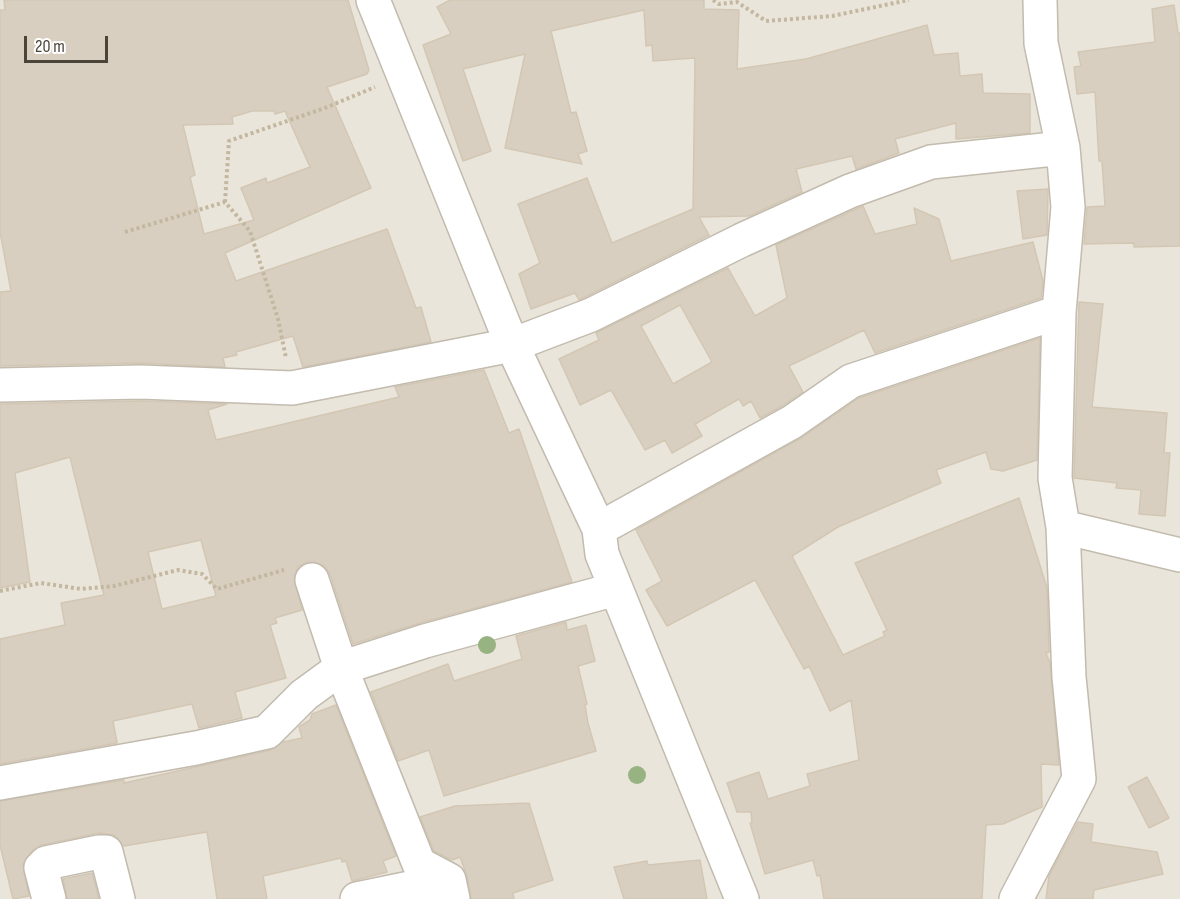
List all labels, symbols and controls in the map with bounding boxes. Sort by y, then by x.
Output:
scale bar [27,24,111,62]
text: 20 m [35,36,65,57]

